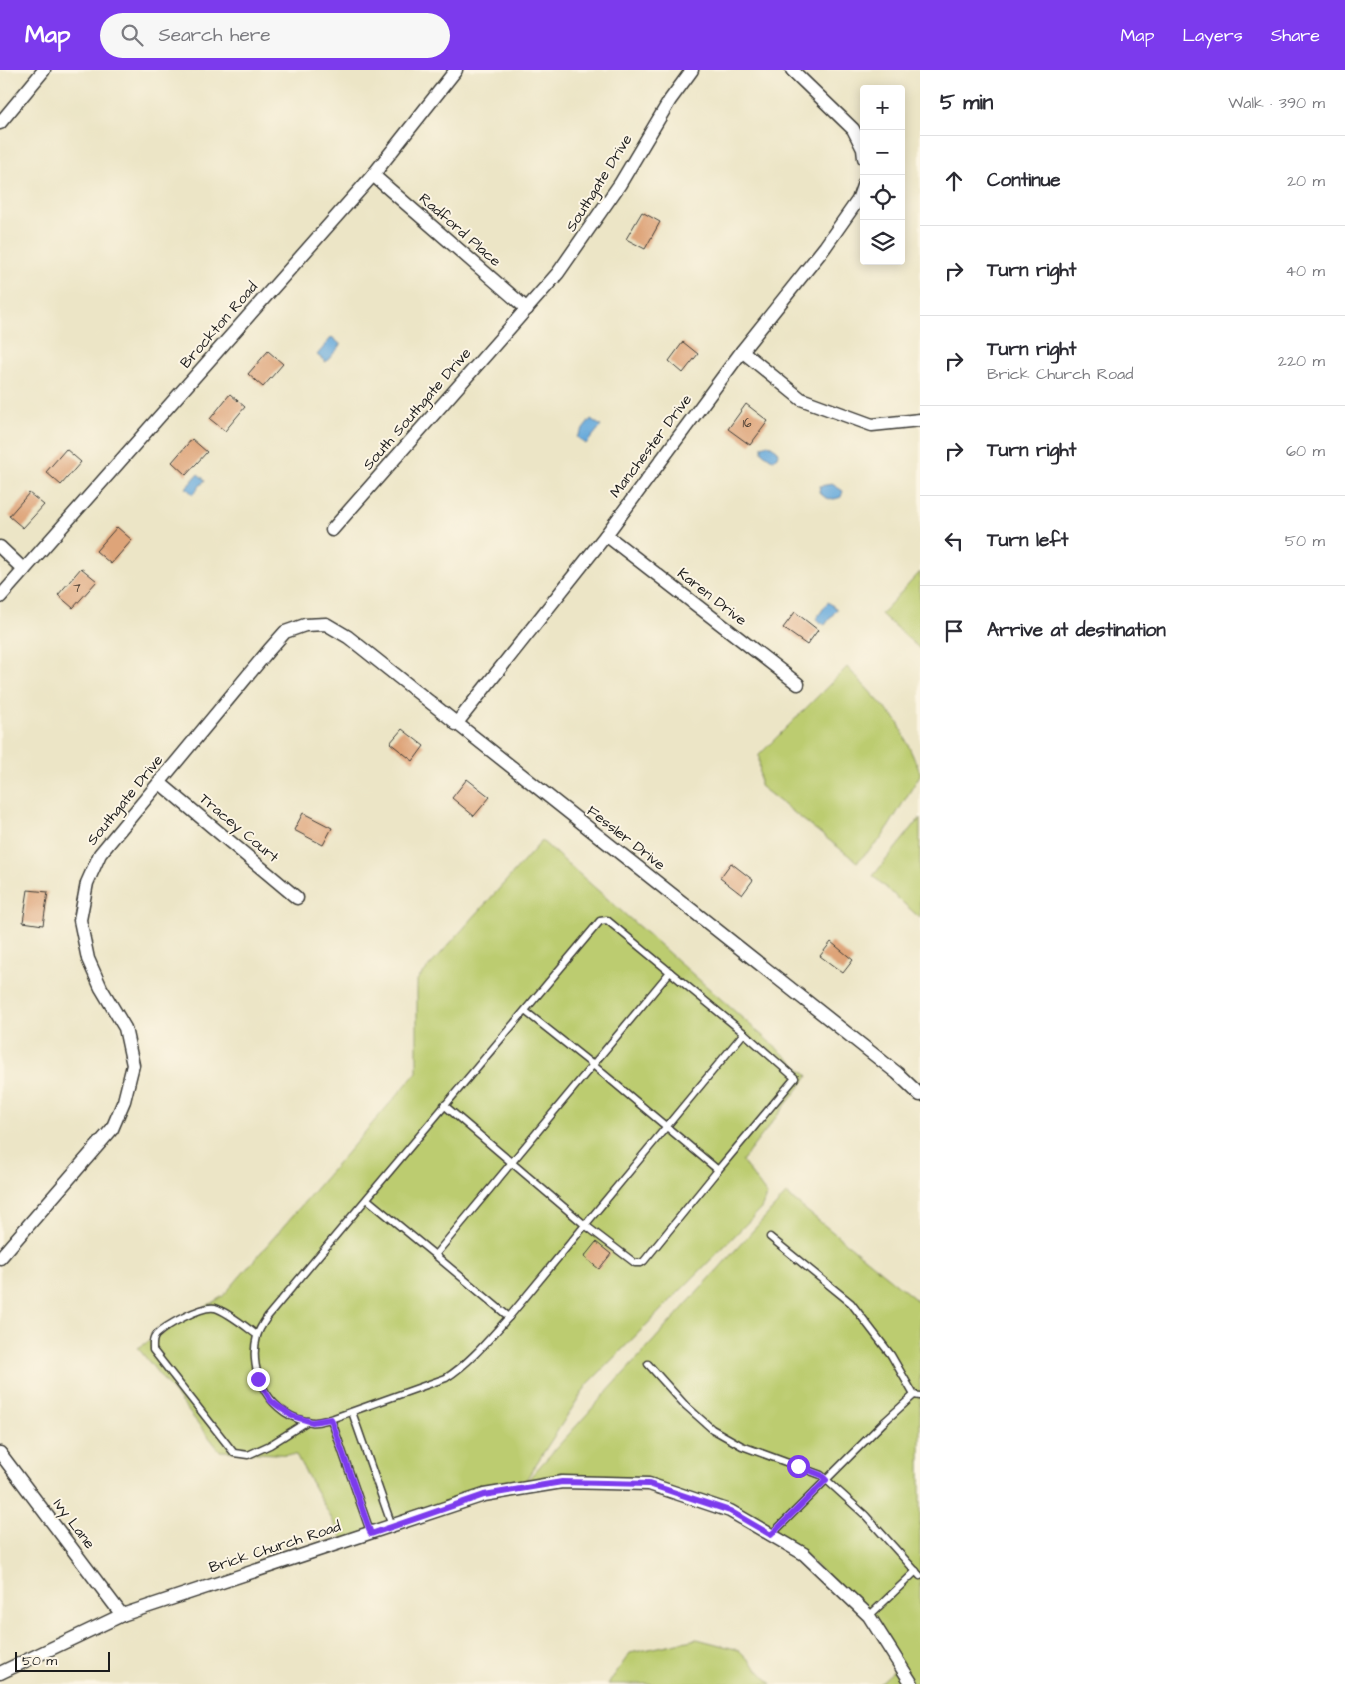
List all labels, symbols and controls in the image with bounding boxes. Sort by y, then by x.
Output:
search box [100,13,450,58]
text: Map [25,18,70,52]
icon: search [118,21,146,49]
text: Search here [158,22,271,49]
text: Map [1120,23,1154,48]
text: Layers [1182,23,1243,48]
text: Share [1271,23,1320,48]
map controls [860,85,905,265]
button: + [860,85,905,130]
text: 5 min [940,88,993,117]
text: Walk · 390 m [1228,92,1325,114]
street label: Southgate Drive [561,130,638,236]
button: − [860,130,905,175]
icon: ahead [940,167,968,195]
text: Continue [987,167,1061,194]
text: 20 m [1287,170,1325,192]
button: locate [860,175,905,220]
street label: Radford Place [414,188,506,272]
button: layers [860,220,905,265]
icon: right [940,257,968,285]
text: Turn right [987,257,1076,284]
text: 40 m [1285,260,1325,282]
street label: Brockton Road [175,277,263,373]
text: Turn right [987,336,1076,363]
street label: South Southgate Drive [358,343,477,475]
icon: right [940,347,968,375]
text: 220 m [1278,350,1325,372]
text: Brick Church Road [987,363,1133,385]
street label: Manchester Drive [605,390,697,502]
house number: 16 [742,415,752,432]
icon: right [940,437,968,465]
text: Turn right [987,437,1076,464]
text: 60 m [1286,440,1325,462]
icon: left [940,527,968,555]
text: Turn left [987,527,1068,554]
text: 50 m [1285,530,1325,552]
street label: Karen Drive [673,563,751,631]
house number: 7 [73,580,81,597]
icon: arrive [940,617,968,645]
text: Arrive at destination [987,617,1166,644]
street label: Southgate Drive [82,750,169,850]
street label: Tracey Court [194,788,283,868]
street label: Fessler Drive [582,801,670,875]
route end [247,1368,270,1391]
route start [787,1455,810,1478]
street label: Ivy Lane [47,1495,100,1554]
street label: Brick Church Road [206,1516,344,1578]
scale bar [15,1649,110,1672]
text: 50 m [22,1651,57,1671]

